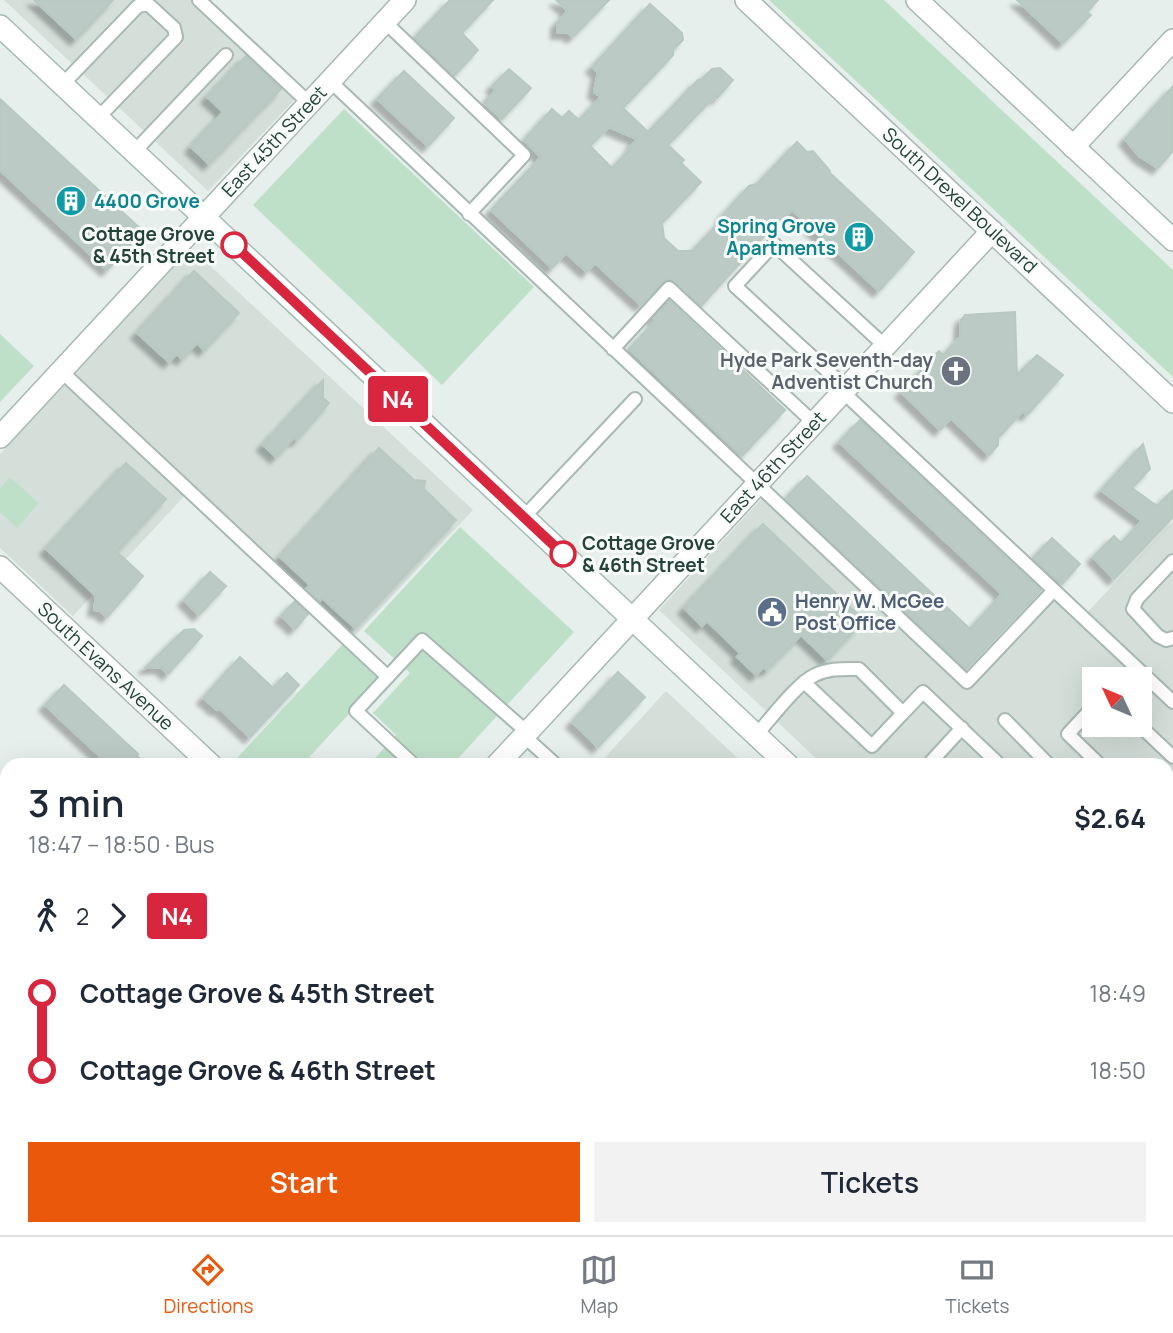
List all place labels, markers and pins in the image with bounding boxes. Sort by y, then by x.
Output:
building icon: 4400 Grove [54,184,88,218]
place label: 4400 Grove [94,188,200,214]
place label: Spring Grove Apartments [717,213,836,261]
building icon: Spring Grove Apartments [842,220,876,254]
place label: Cottage Grove & 45th Street [82,221,215,269]
marker: Cottage Grove & 45th Street [221,232,247,258]
place label: Hyde Park Seventh-day Adventist Church [720,347,933,395]
church icon: Hyde Park Seventh-day Adventist Church [939,354,973,388]
place label: Cottage Grove & 46th Street [582,530,715,578]
marker: Cottage Grove & 46th Street [550,541,576,567]
place label: Henry W. McGee Post Office [795,588,944,636]
public building icon: Henry W. McGee Post Office [755,595,789,629]

